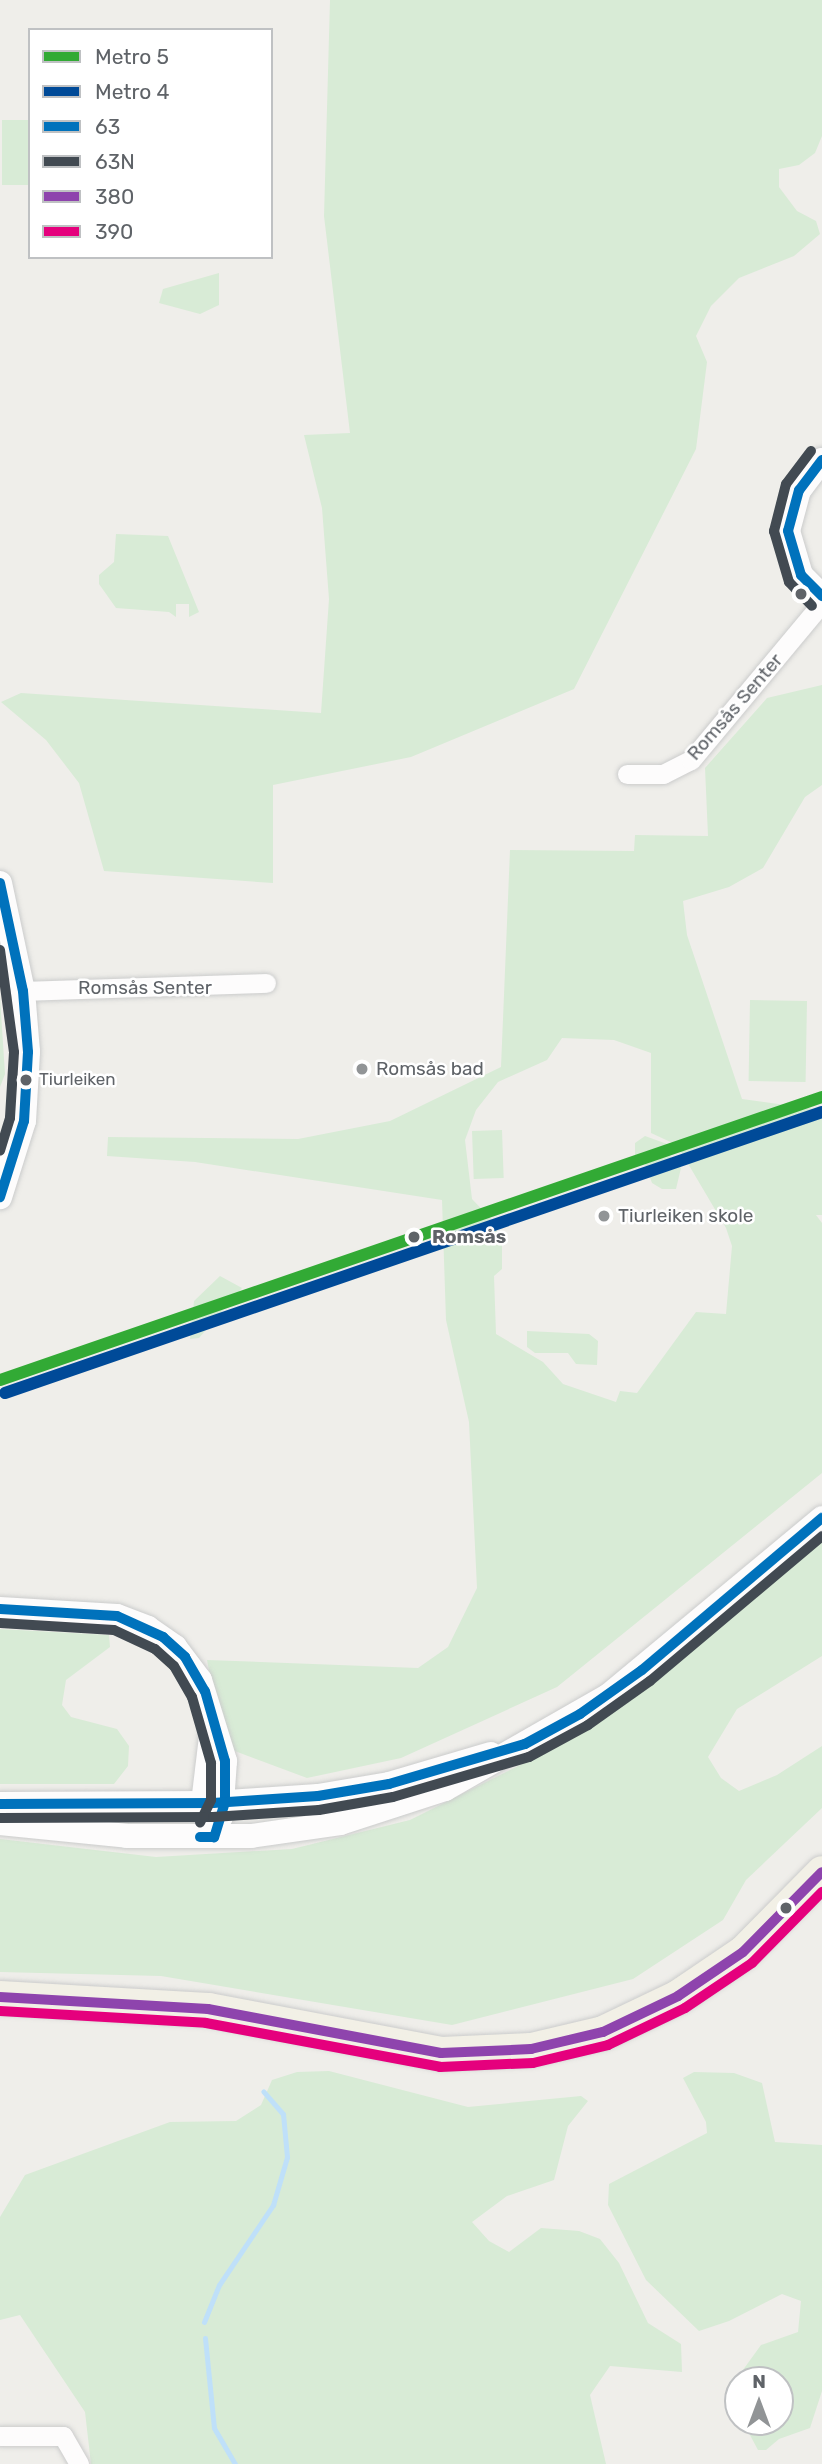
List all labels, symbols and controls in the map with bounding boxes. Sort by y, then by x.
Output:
legend [28,28,273,259]
text: Metro 5 [95,44,169,69]
text: Metro 4 [95,79,170,104]
text: 63 [95,114,120,139]
text: 63N [95,149,135,174]
text: 380 [95,184,134,209]
text: 390 [95,219,133,244]
unlabelled marker [794,587,808,601]
street label: Romsås Senter [683,649,787,765]
street label: Romsås Senter [78,977,212,999]
place label: Romsås bad [376,1058,484,1080]
marker: Romsås bad [354,1061,370,1077]
place label: Tiurleiken [39,1070,116,1090]
marker: Tiurleiken [19,1073,33,1087]
place label: Tiurleiken skole [618,1205,753,1227]
marker: Tiurleiken skole [596,1208,612,1224]
marker: Romsås [402,1225,426,1249]
place label: Romsås [432,1226,506,1248]
unlabelled marker [779,1901,793,1915]
north arrow [724,2366,794,2436]
text: N [752,2370,766,2393]

